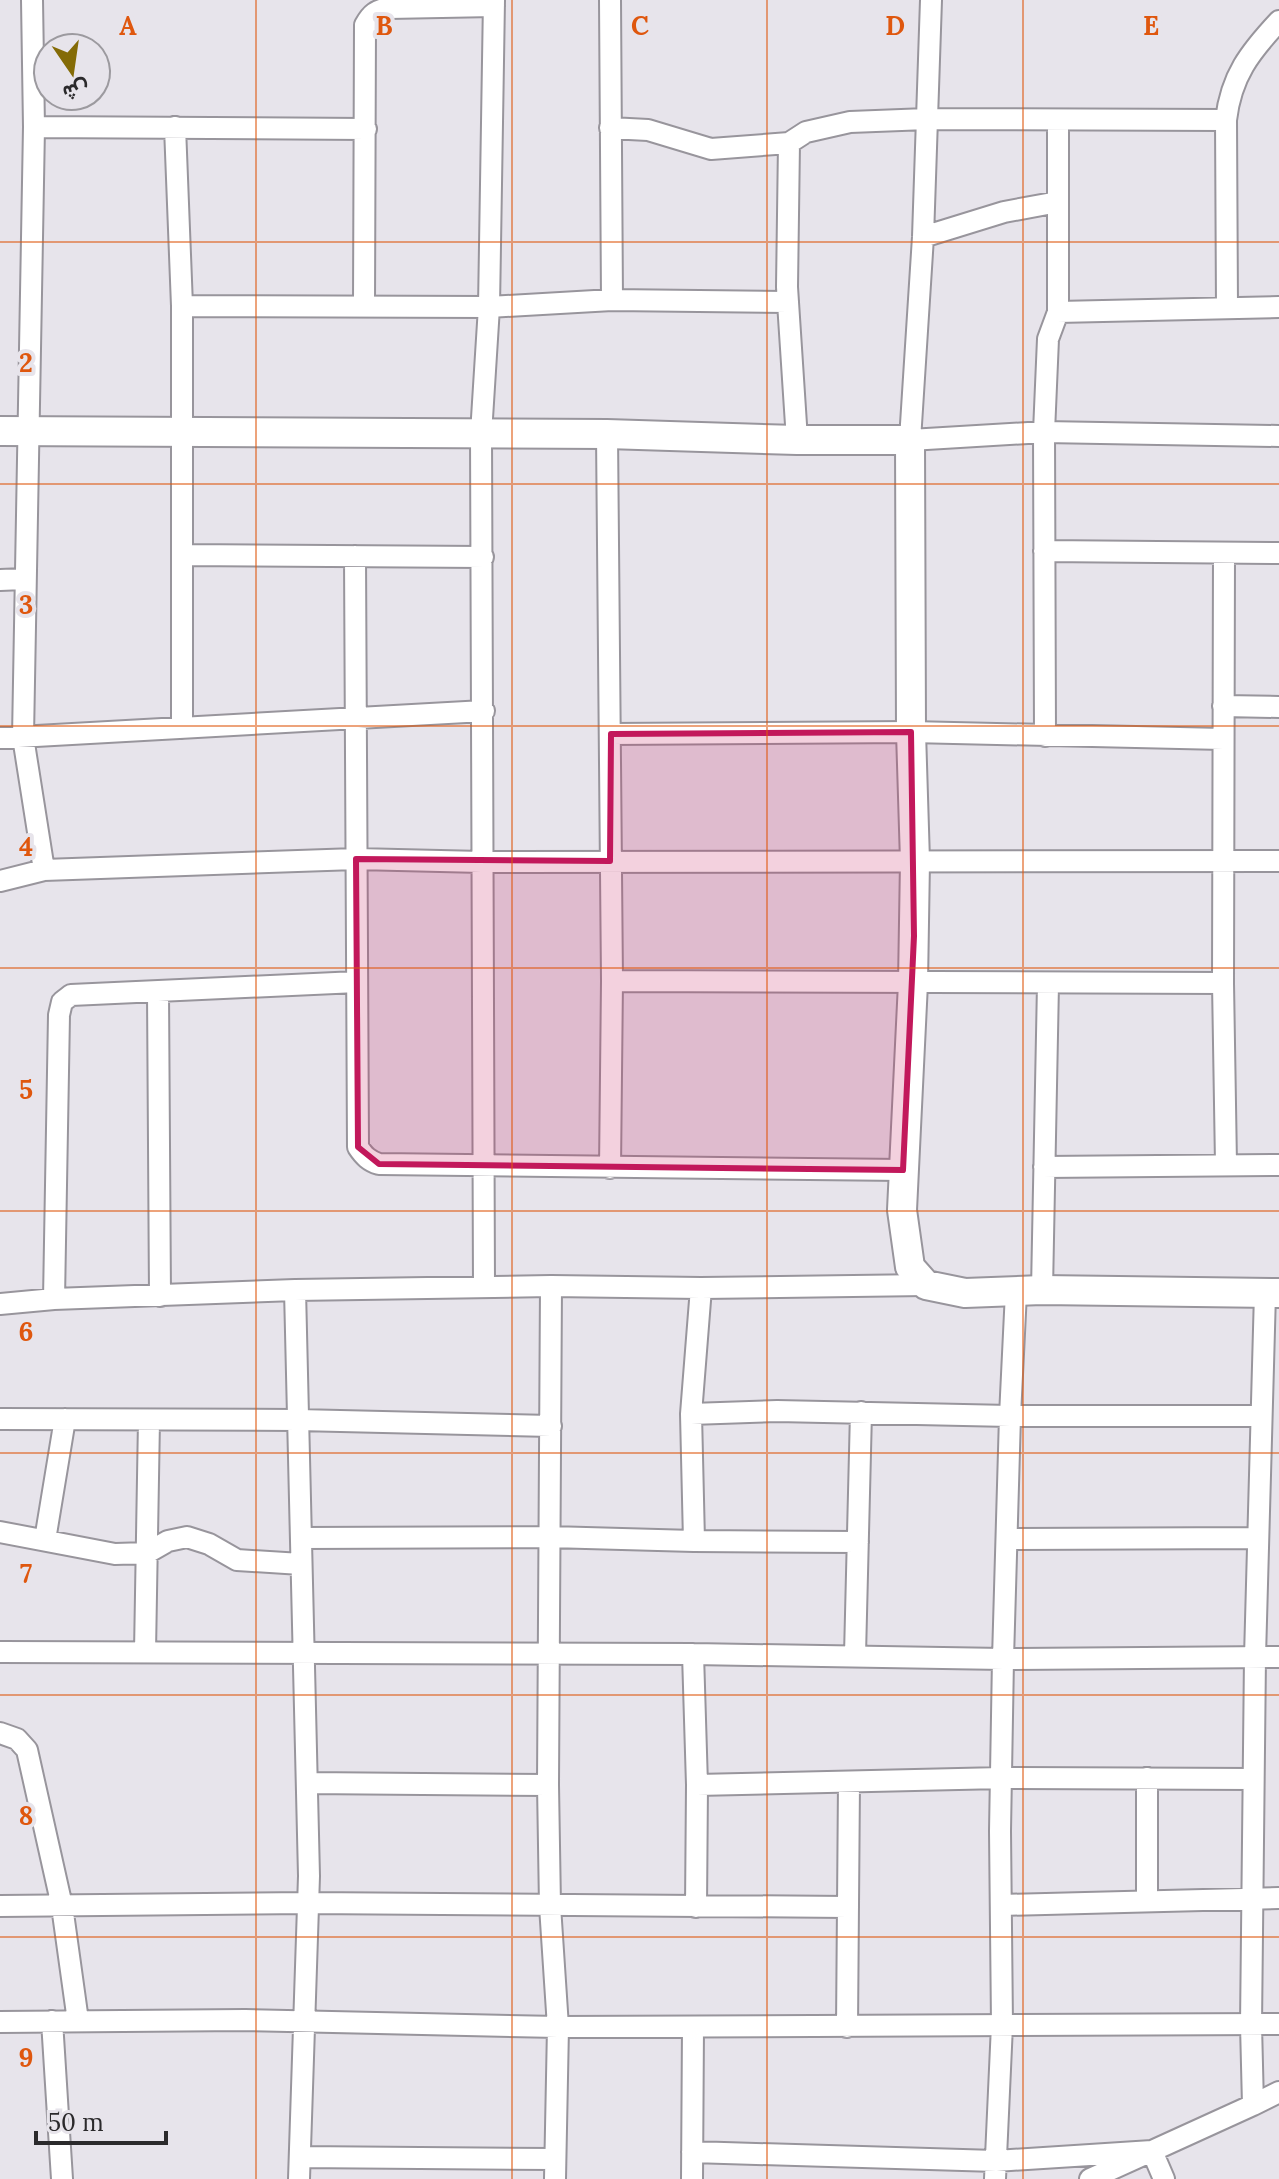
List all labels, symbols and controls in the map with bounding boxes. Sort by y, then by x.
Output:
text: A [119,9,137,42]
text: B [375,9,393,42]
text: C [631,9,649,42]
text: D [885,9,905,42]
text: E [1143,9,1159,42]
north arrow [32,32,112,112]
text: ش [60,75,93,108]
text: 2 [19,346,33,379]
text: 3 [19,588,33,621]
text: 4 [19,830,33,863]
text: 5 [19,1073,33,1106]
text: 6 [19,1315,33,1348]
text: 7 [20,1557,32,1590]
text: 8 [19,1799,33,1832]
text: 9 [19,2041,33,2074]
scale bar [36,2095,166,2145]
text: 50 m [48,2107,104,2138]

